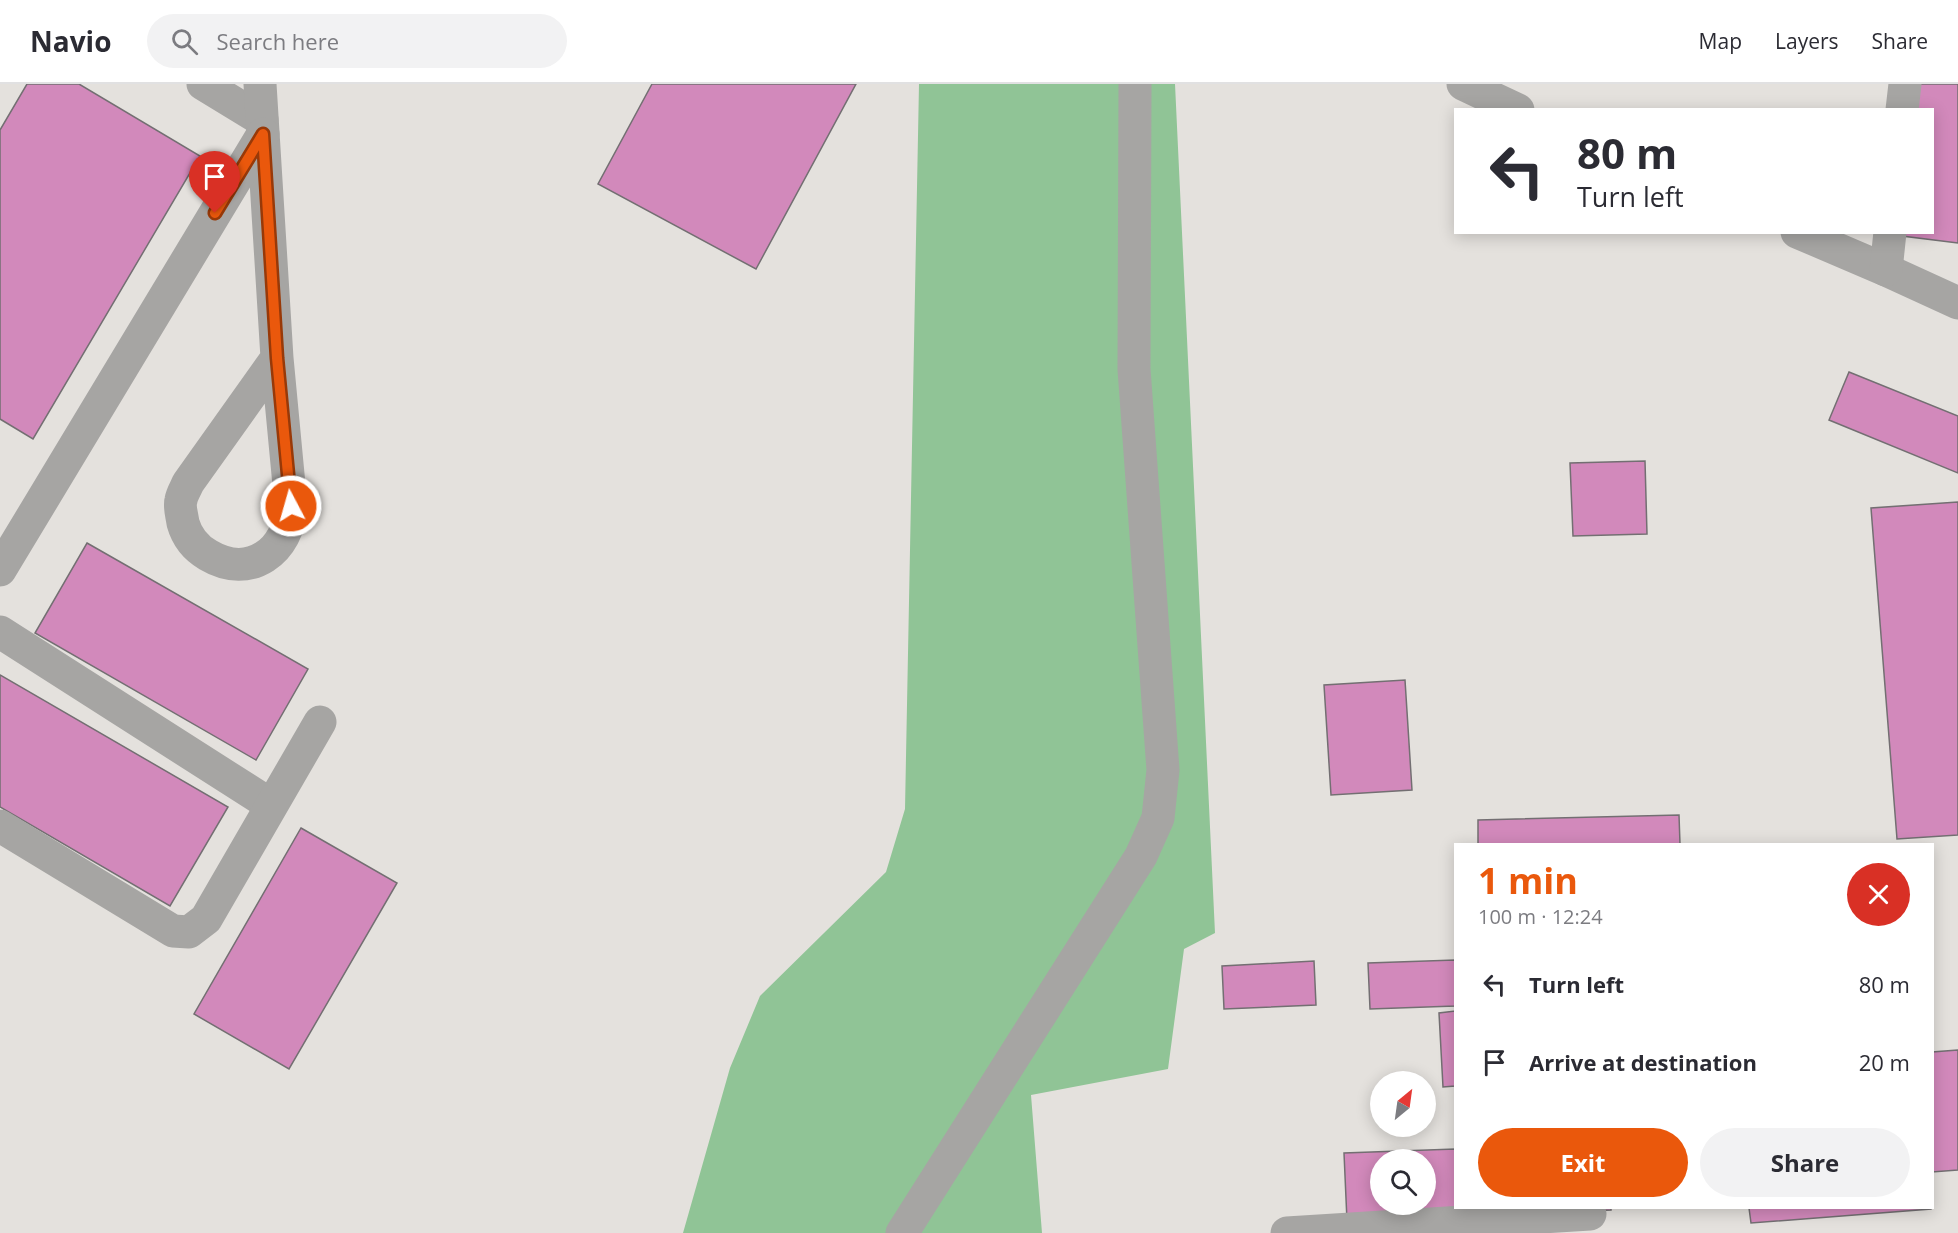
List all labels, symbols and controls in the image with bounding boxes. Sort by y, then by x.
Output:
search box [147,14,567,68]
text: Navio [30,22,111,60]
icon: search [168,25,201,58]
text: Search here [216,26,339,56]
text: Map [1699,27,1742,55]
text: Layers [1775,27,1839,55]
text: Share [1872,27,1928,55]
text: 80 m [1577,124,1677,181]
icon: left [1478,132,1556,210]
pin [189,151,240,213]
icon: arrive [198,160,231,193]
text: Turn left [1577,178,1684,215]
position arrow [259,474,323,538]
text: 1 min [1478,856,1578,905]
button: close [1847,863,1910,926]
text: 100 m · 12:24 [1478,903,1603,930]
icon: left [1478,968,1511,1001]
text: Turn left [1529,969,1624,999]
text: 80 m [1859,969,1910,999]
icon: arrive [1478,1046,1511,1079]
text: Arrive at destination [1529,1047,1757,1077]
text: 20 m [1859,1047,1910,1077]
north arrow [1370,1071,1436,1137]
map controls [1370,1071,1436,1215]
button: Exit [1478,1128,1688,1197]
button: Share [1700,1128,1910,1197]
button: search [1370,1149,1436,1215]

